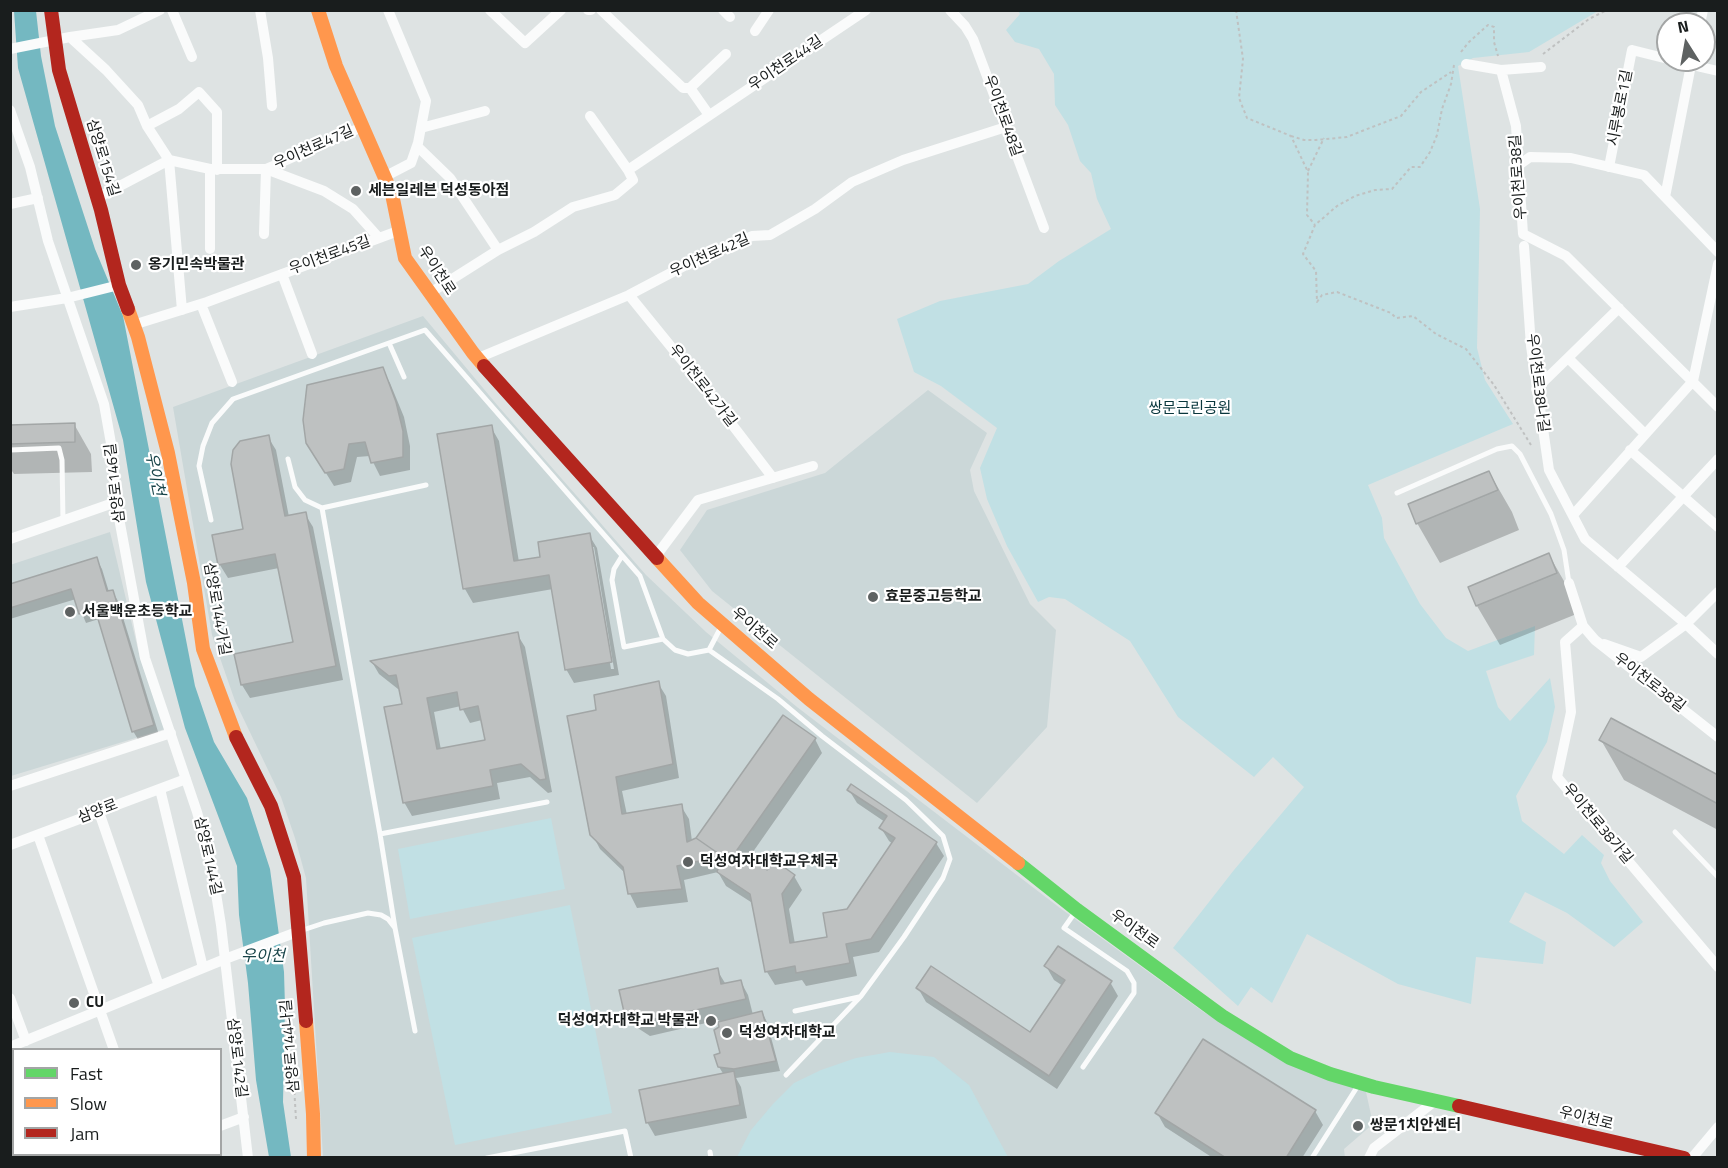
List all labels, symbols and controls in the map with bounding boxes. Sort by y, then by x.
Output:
north arrow [1656,12,1716,72]
text: N [1675,13,1691,39]
street label: 우이천로44길 [745,33,827,95]
street label: 시루봉로1길 [1605,68,1637,148]
street label: 우이천로48길 [979,73,1025,159]
street label: 삼양로154길 [82,117,122,199]
street label: 우이천로47길 [271,122,357,174]
street label: 우이천로38길 [1507,134,1531,220]
place label: 세븐일레븐 덕성동아점 [368,182,509,200]
marker: 세븐일레븐 덕성동아점 [349,184,363,198]
street label: 우이천로42길 [667,230,753,282]
street label: 우이천로45길 [287,233,373,279]
street label: 우이천로 [413,243,459,299]
place label: 옹기민속박물관 [148,256,245,274]
marker: 옹기민속박물관 [129,258,143,272]
street label: 우이천로38나길 [1522,332,1552,434]
street label: 우이천로42가길 [664,341,740,431]
park label: 쌍문근린공원 [1149,400,1231,418]
street label: 삼양로146길 [102,442,130,524]
water label: 우이천 [140,450,168,498]
street label: 삼양로144가길 [199,561,233,657]
place label: 효문중고등학교 [885,588,982,606]
marker: 효문중고등학교 [866,590,880,604]
place label: 서울백운초등학교 [82,603,192,621]
street label: 우이천로 [727,604,781,654]
marker: 서울백운초등학교 [63,605,77,619]
street label: 우이천로38길 [1610,649,1688,717]
street label: 우이천로38가길 [1558,780,1636,868]
street label: 삼양로 [75,796,121,828]
street label: 삼양로144길 [189,815,225,897]
place label: 덕성여자대학교우체국 [700,853,838,871]
marker: 덕성여자대학교우체국 [681,855,695,869]
street label: 우이천로 [1106,906,1162,954]
water label: 우이천 [241,947,285,967]
place label: CU [86,994,104,1012]
marker: CU [67,996,81,1010]
street label: 삼양로144나길 [278,998,304,1094]
place label: 덕성여자대학교 박물관 [558,1012,699,1030]
marker: 덕성여자대학교 박물관 [704,1014,718,1028]
street label: 삼양로142길 [222,1017,250,1099]
place label: 덕성여자대학교 [739,1024,836,1042]
marker: 덕성여자대학교 [720,1026,734,1040]
legend [12,1048,222,1156]
text: Fast [70,1060,103,1087]
text: Slow [70,1090,107,1117]
street label: 우이천로 [1557,1104,1615,1134]
place label: 쌍문1치안센터 [1370,1117,1461,1135]
marker: 쌍문1치안센터 [1351,1119,1365,1133]
text: Jam [70,1120,99,1147]

